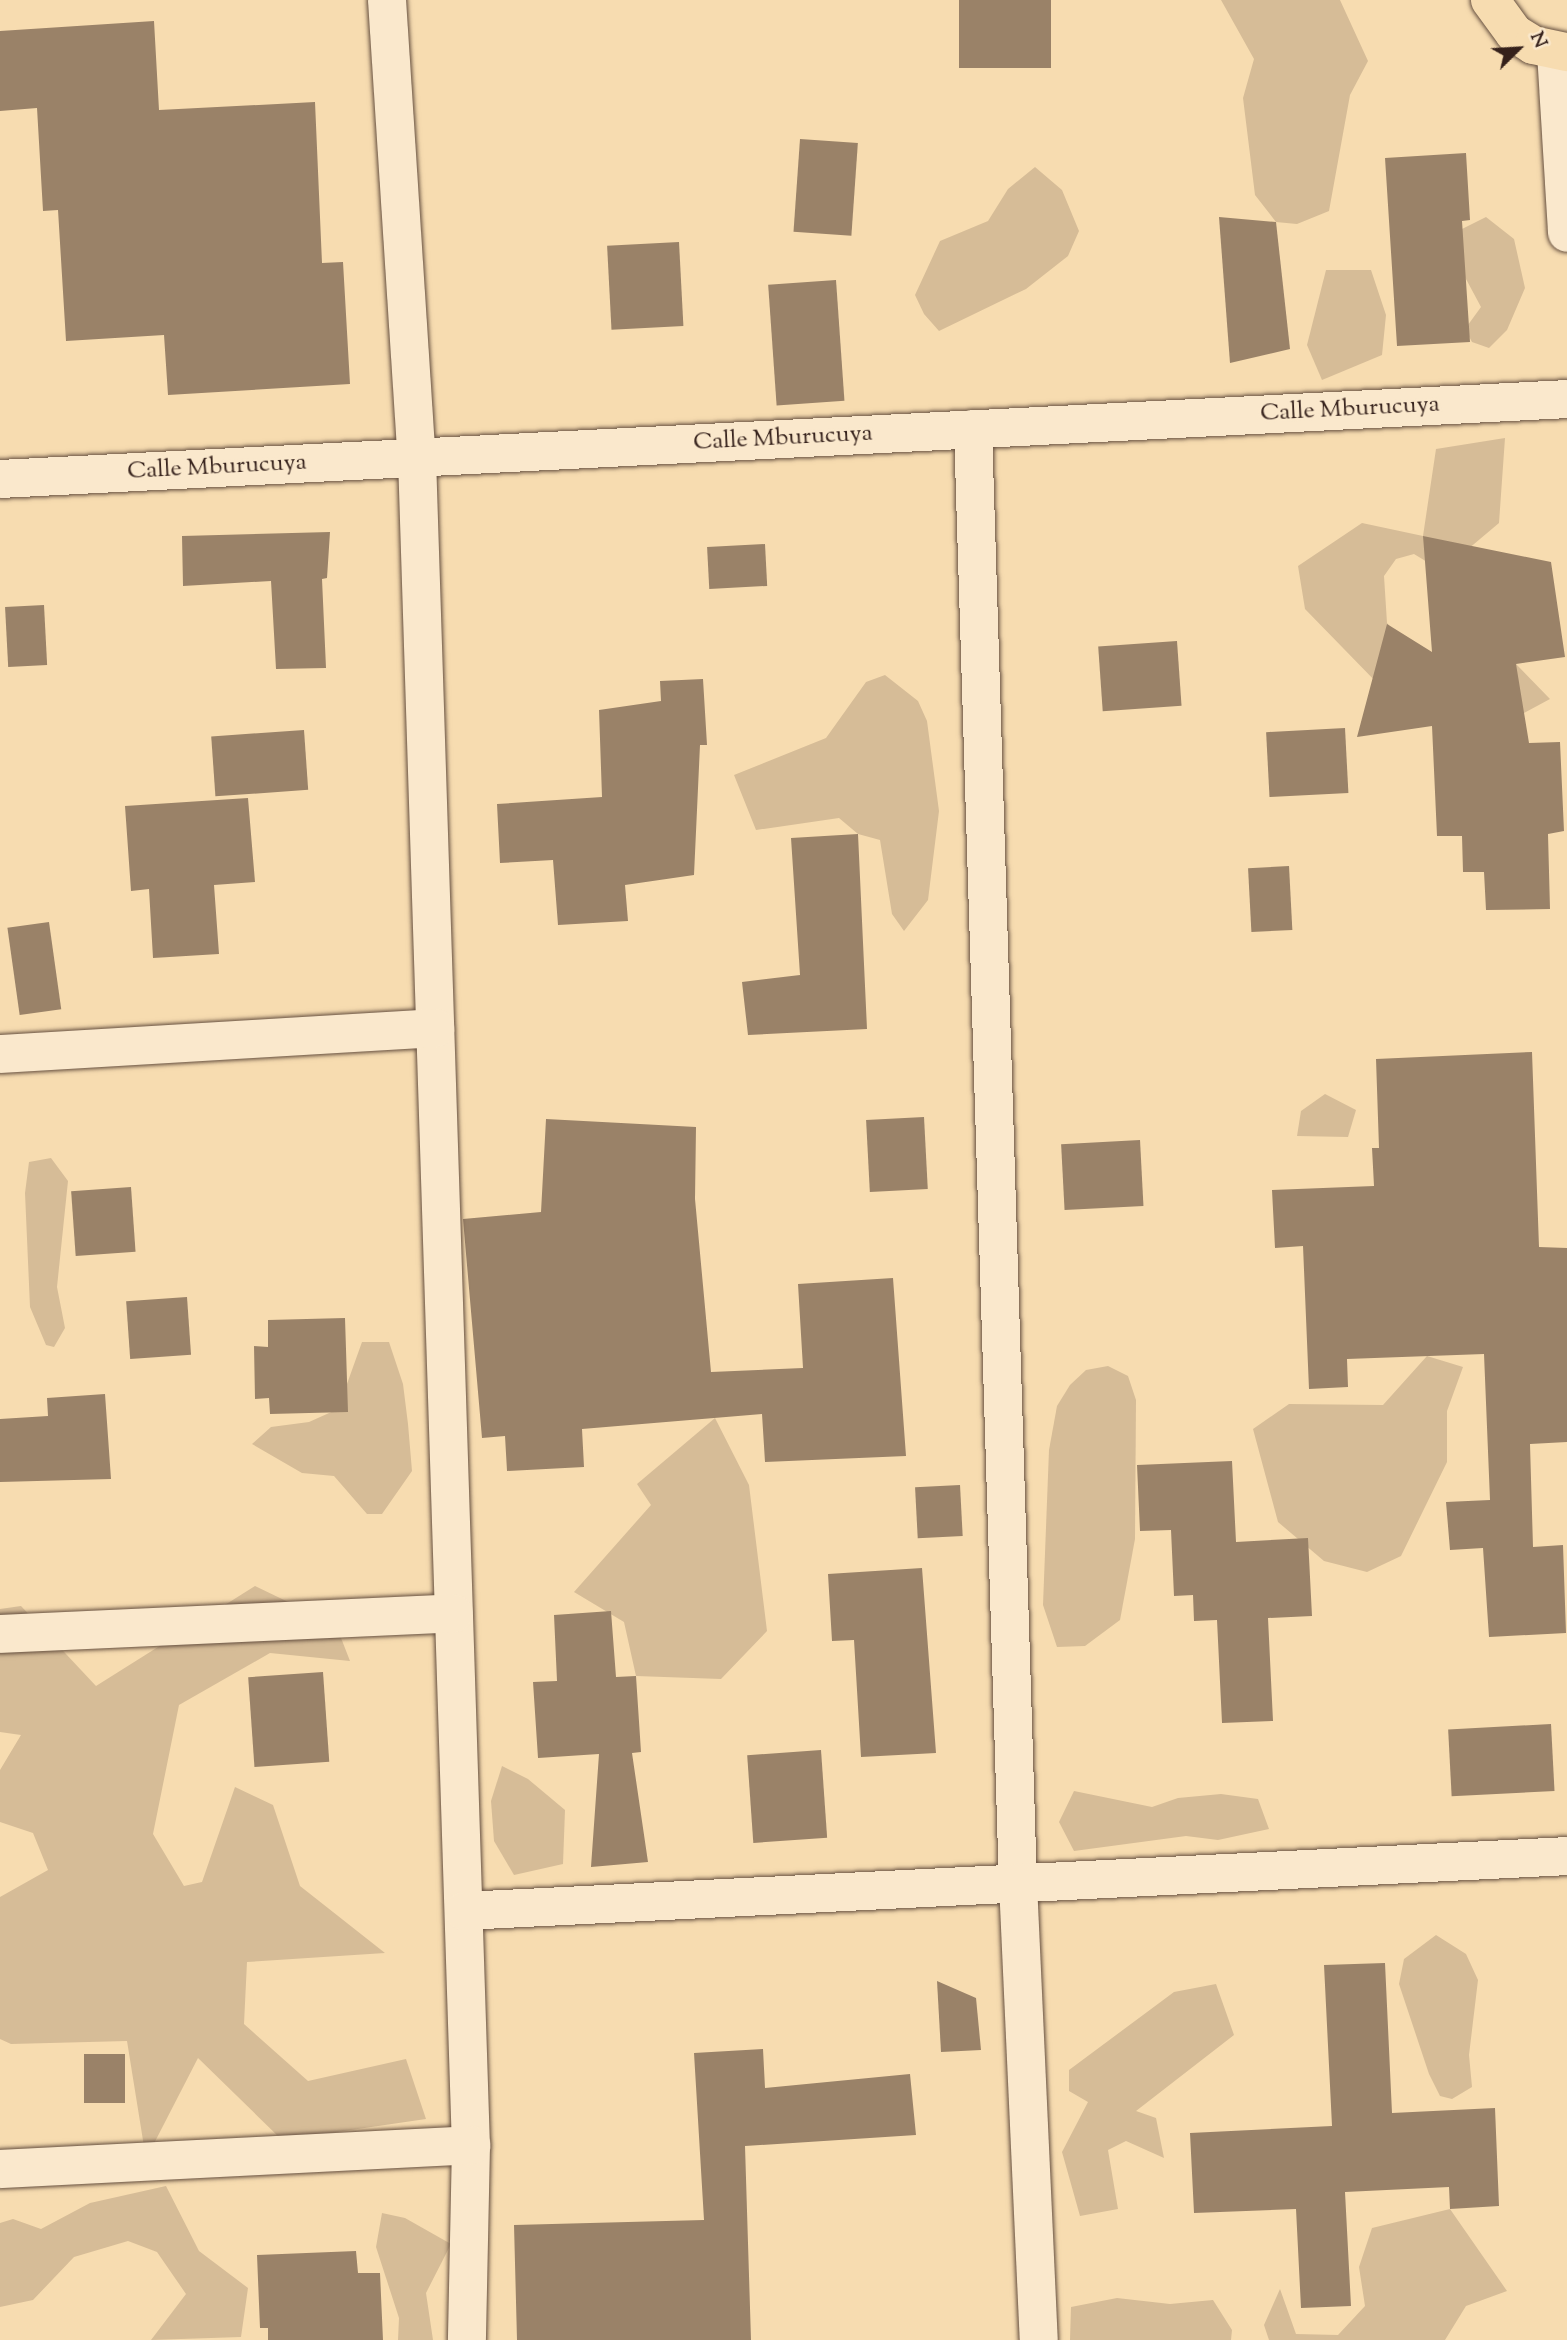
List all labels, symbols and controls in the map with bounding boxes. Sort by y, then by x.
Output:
north arrow [1483,14,1553,84]
text: N [1522,28,1553,53]
street label: Calle Mburucuya [1260,391,1440,429]
street label: Calle Mburucuya [693,420,873,458]
street label: Calle Mburucuya [127,449,307,487]

